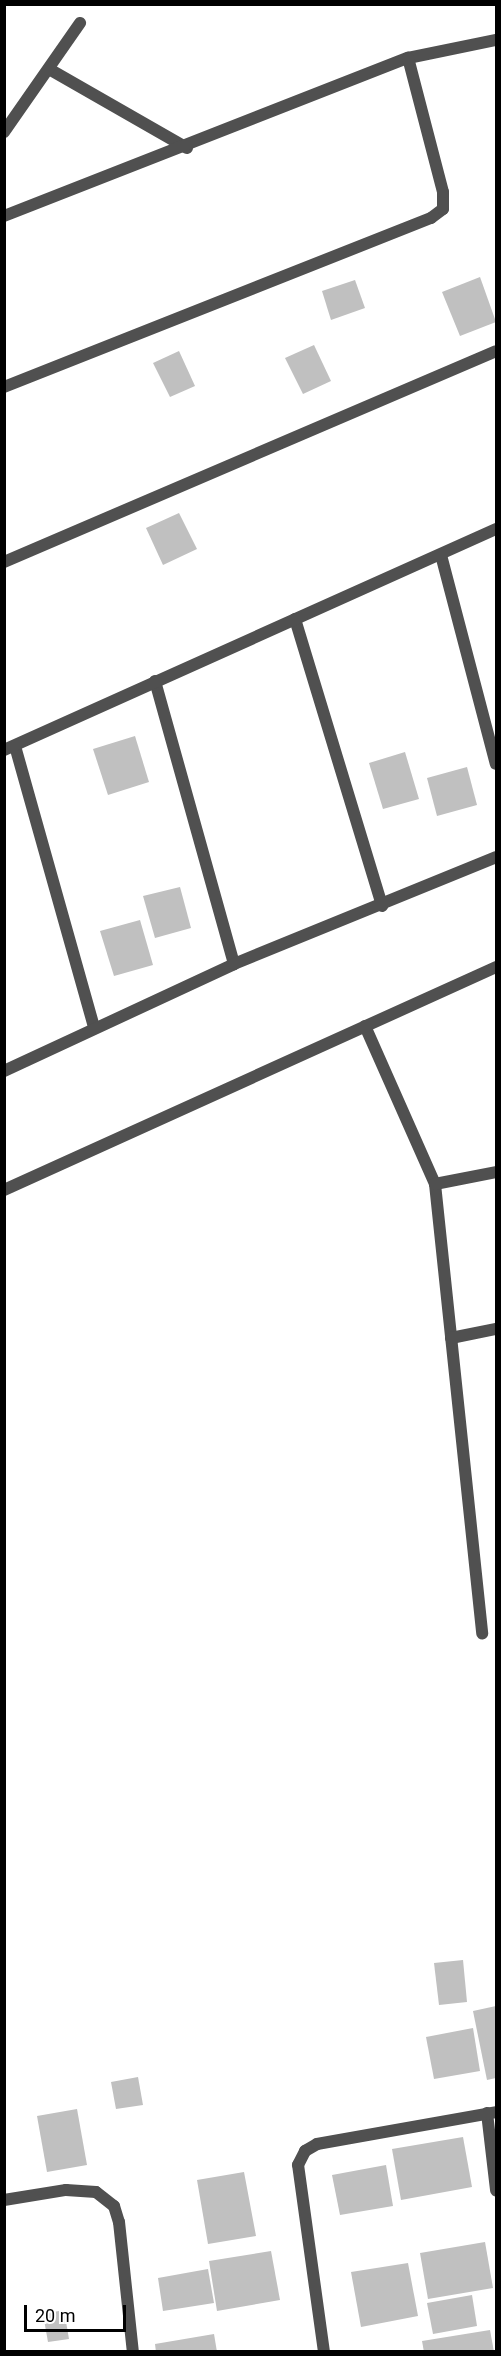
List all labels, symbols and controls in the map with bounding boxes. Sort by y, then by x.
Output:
scale bar [27,2293,129,2331]
text: 20 m [35,2305,75,2326]

